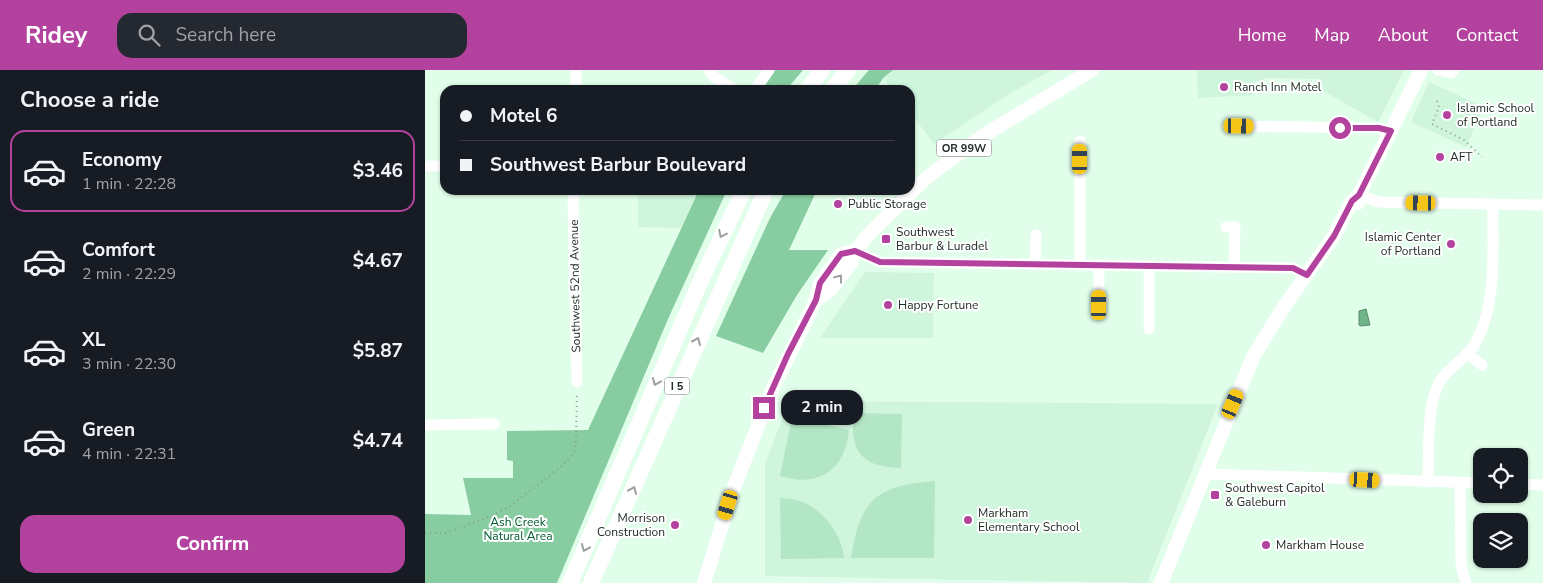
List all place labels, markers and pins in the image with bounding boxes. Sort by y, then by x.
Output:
place label: Ranch Inn Motel [1234,79,1322,95]
marker: Ranch Inn Motel [1218,81,1230,93]
place label: Islamic School of Portland [1457,100,1535,130]
marker: Islamic School of Portland [1441,109,1453,121]
place label: AFT [1450,149,1473,165]
marker: AFT [1434,151,1446,163]
place label: Public Storage [848,196,926,212]
marker: Public Storage [832,198,844,210]
place label: Southwest Barbur & Luradel [896,224,988,254]
place label: Islamic Center of Portland [1365,229,1442,259]
marker: Southwest Barbur & Luradel [880,233,892,245]
marker: Islamic Center of Portland [1445,238,1457,250]
place label: Happy Fortune [898,297,978,313]
marker: Happy Fortune [882,299,894,311]
place label: Southwest Capitol & Galeburn [1225,480,1325,510]
marker: Southwest Capitol & Galeburn [1209,489,1221,501]
place label: Markham Elementary School [978,505,1080,535]
place label: Morrison Construction [597,510,665,540]
marker: Markham Elementary School [962,514,974,526]
marker: Morrison Construction [669,519,681,531]
place label: Markham House [1276,537,1364,553]
marker: Markham House [1260,539,1272,551]

